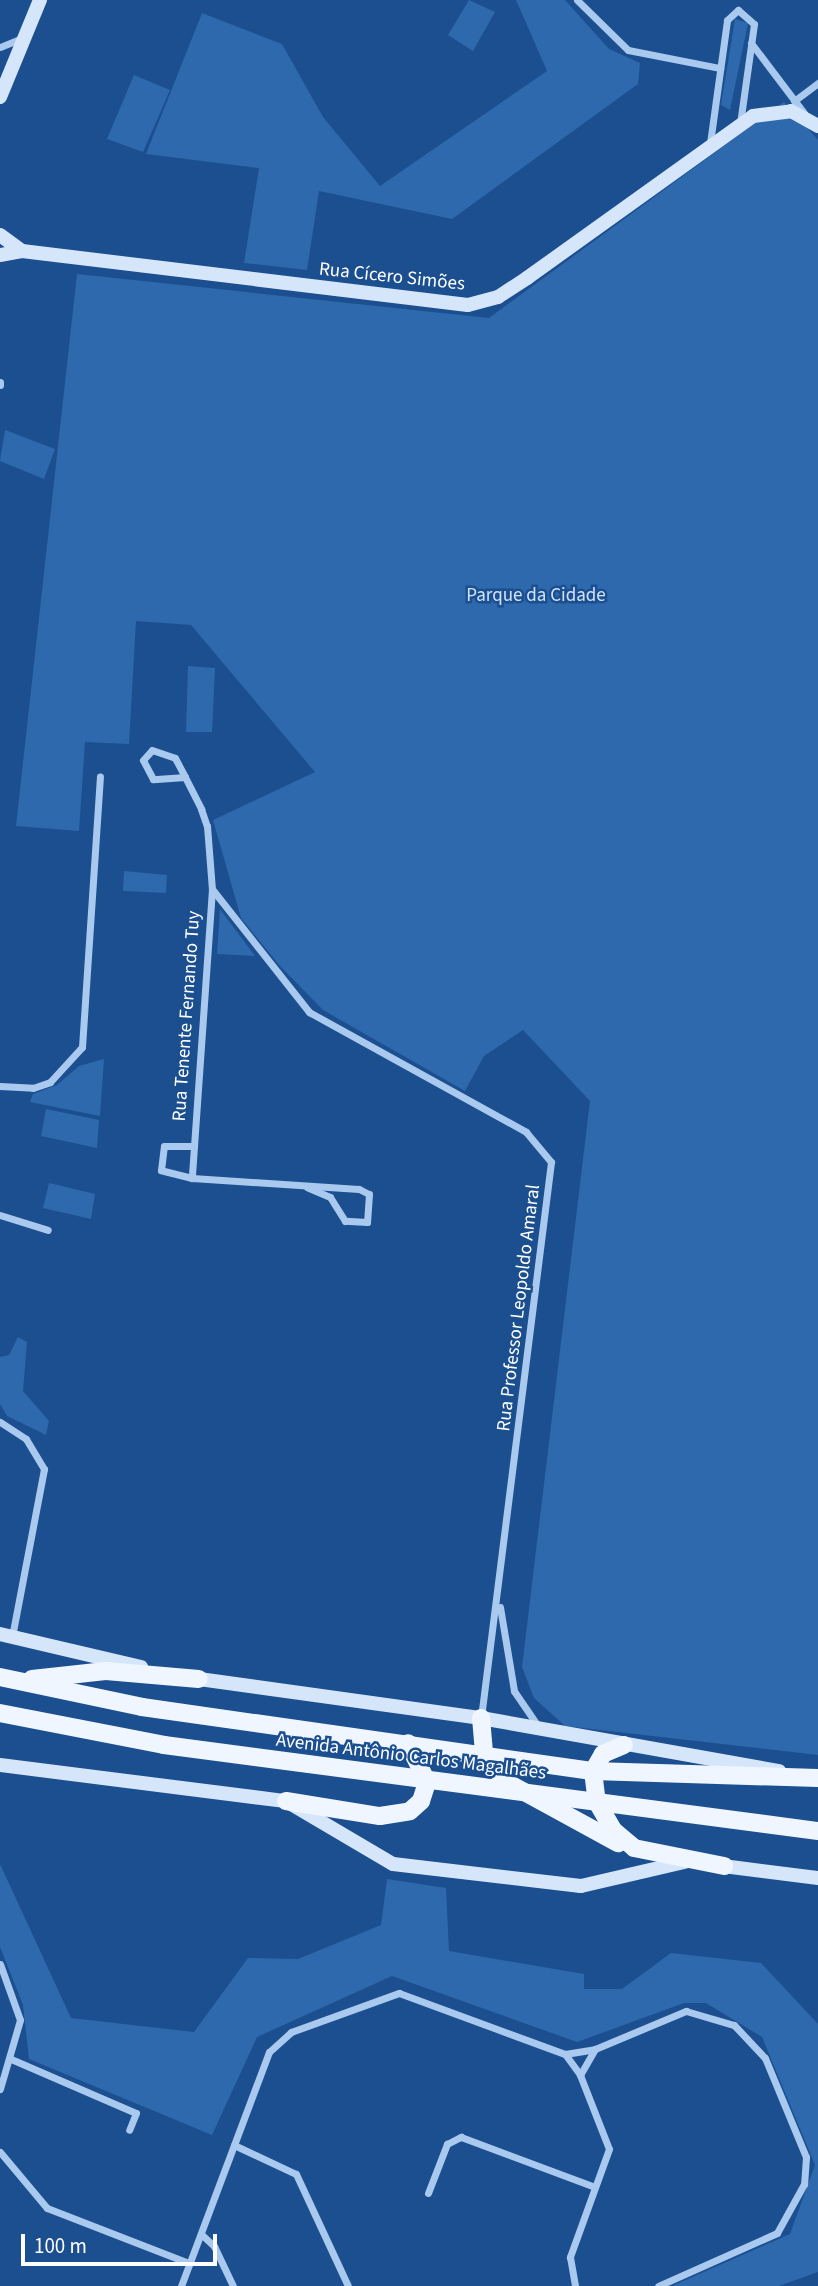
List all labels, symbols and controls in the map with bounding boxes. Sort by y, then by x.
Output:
street label: Rua Cícero Simões [318,258,466,296]
park label: Parque da Cidade [466,585,606,607]
street label: Rua Tenente Fernando Tuy [168,910,206,1122]
street label: Rua Professor Leopoldo Amaral [493,1183,545,1433]
street label: Avenida Antônio Carlos Magalhães [275,1729,547,1785]
scale bar [24,2220,220,2264]
text: 100 m [34,2231,87,2261]

